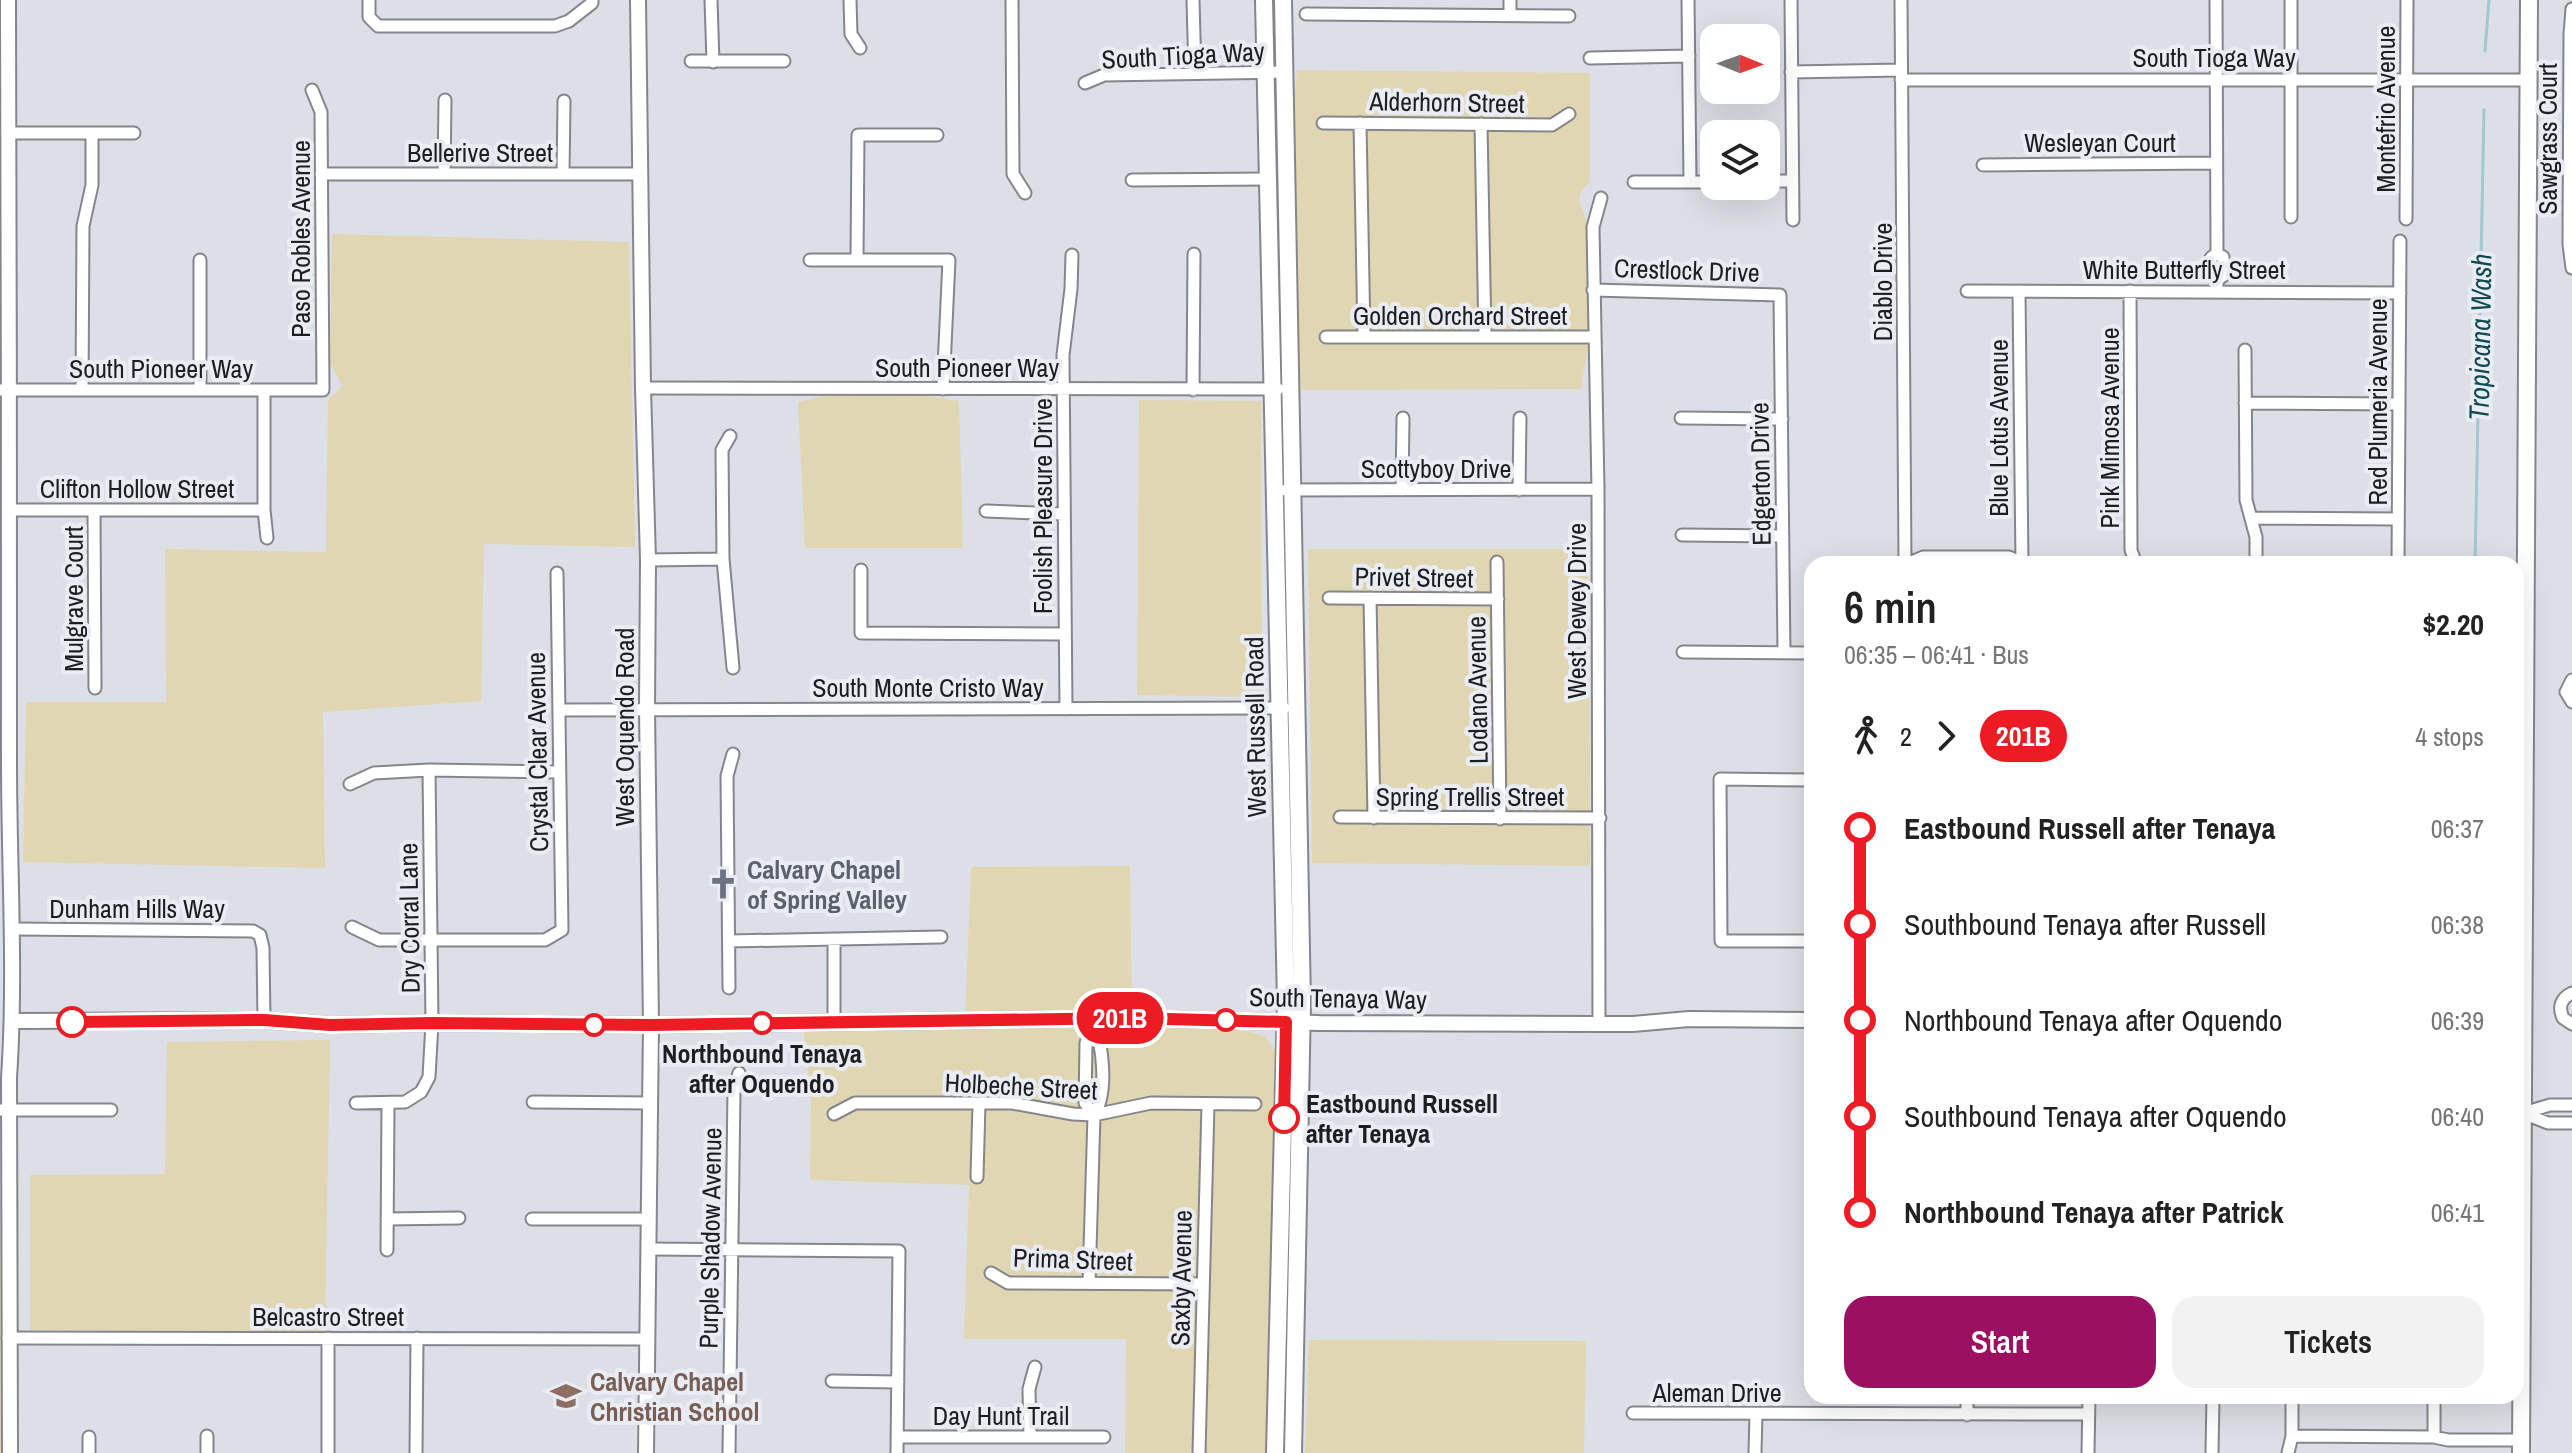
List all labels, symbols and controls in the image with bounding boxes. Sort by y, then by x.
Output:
north arrow [1700,24,1780,104]
map controls [1700,24,1780,200]
street label: Montefrio Avenue [2368,26,2403,192]
street label: South Tioga Way [1101,33,1266,77]
street label: South Tioga Way [2132,40,2296,75]
street label: Sawgrass Court [2530,63,2565,215]
street label: Alderhorn Street [1368,83,1525,121]
button: layers [1700,120,1780,200]
street label: Wesleyan Court [2024,125,2176,160]
street label: Bellerive Street [407,135,553,170]
street label: Paso Robles Avenue [283,140,318,338]
street label: Diablo Drive [1865,223,1900,341]
street label: Crestlock Drive [1614,250,1760,290]
street label: White Butterfly Street [2083,252,2285,287]
water label: Tropicana Wash [2460,253,2500,421]
street label: Golden Orchard Street [1353,298,1567,333]
street label: Red Plumeria Avenue [2360,298,2395,506]
street label: Pink Mimosa Avenue [2092,327,2127,529]
street label: Blue Lotus Avenue [1981,339,2016,517]
street label: South Pioneer Way [875,350,1059,385]
street label: South Pioneer Way [69,351,253,386]
street label: Foolish Pleasure Drive [1025,398,1060,614]
street label: Edgerton Drive [1741,402,1779,546]
street label: Scottyboy Drive [1361,451,1511,486]
street label: Clifton Hollow Street [40,471,234,506]
street label: West Dewey Drive [1559,523,1594,699]
street label: Mulgrave Court [56,526,91,672]
street label: Privet Street [1354,558,1474,596]
text: 6 min [1844,577,1937,637]
text: $2.20 [2422,604,2484,644]
street label: Lodano Avenue [1458,616,1496,764]
street label: West Oquendo Road [607,628,642,826]
street label: West Russell Road [1236,636,1274,818]
text: 06:35 – 06:41 · Bus [1844,637,2029,672]
street label: Crystal Clear Avenue [518,652,556,852]
street label: South Monte Cristo Way [812,670,1044,705]
icon: walk [1844,714,1888,758]
icon: forward [1924,714,1968,758]
text: 201B [1996,717,2051,755]
text: 2 [1900,719,1912,754]
text: 4 stops [2415,719,2484,754]
street label: Spring Trellis Street [1376,779,1564,814]
text: Eastbound Russell after Tenaya [1904,808,2275,848]
text: 06:37 [2431,811,2484,846]
street label: Dry Corral Lane [390,842,428,994]
place label: Calvary Chapel of Spring Valley [747,852,907,917]
church icon: Calvary Chapel of Spring Valley [706,867,740,901]
street label: Dunham Hills Way [49,891,225,926]
text: Southbound Tenaya after Russell [1904,904,2266,944]
text: 06:38 [2431,907,2484,942]
street label: South Tenaya Way [1249,979,1428,1017]
line badge: 201B [1064,992,1176,1044]
text: 201B [1093,999,1147,1037]
text: Northbound Tenaya after Oquendo [1904,1000,2282,1040]
text: 06:39 [2431,1003,2484,1038]
unlabelled marker [57,1007,87,1037]
unlabelled marker [1215,1009,1237,1031]
marker: Northbound Tenaya after Oquendo [751,1012,773,1034]
unlabelled marker [583,1014,605,1036]
place label: Northbound Tenaya after Oquendo [662,1036,862,1101]
street label: Holbeche Street [944,1065,1098,1107]
place label: Eastbound Russell after Tenaya [1306,1086,1498,1151]
text: Southbound Tenaya after Oquendo [1904,1096,2287,1136]
text: 06:40 [2431,1099,2484,1134]
marker: Eastbound Russell after Tenaya [1269,1103,1299,1133]
street label: Purple Shadow Avenue [691,1127,729,1349]
text: Northbound Tenaya after Patrick [1904,1192,2284,1232]
text: 06:41 [2431,1195,2484,1230]
street label: Saxby Avenue [1162,1210,1200,1346]
street label: Prima Street [1013,1239,1133,1279]
button: Start [1844,1296,2156,1388]
button: Tickets [2172,1296,2484,1388]
street label: Belcastro Street [252,1299,404,1334]
place label: Calvary Chapel Christian School [590,1364,759,1429]
street label: Aleman Drive [1651,1375,1782,1410]
school or university icon: Calvary Chapel Christian School [549,1379,583,1413]
street label: Day Hunt Trail [933,1398,1069,1433]

